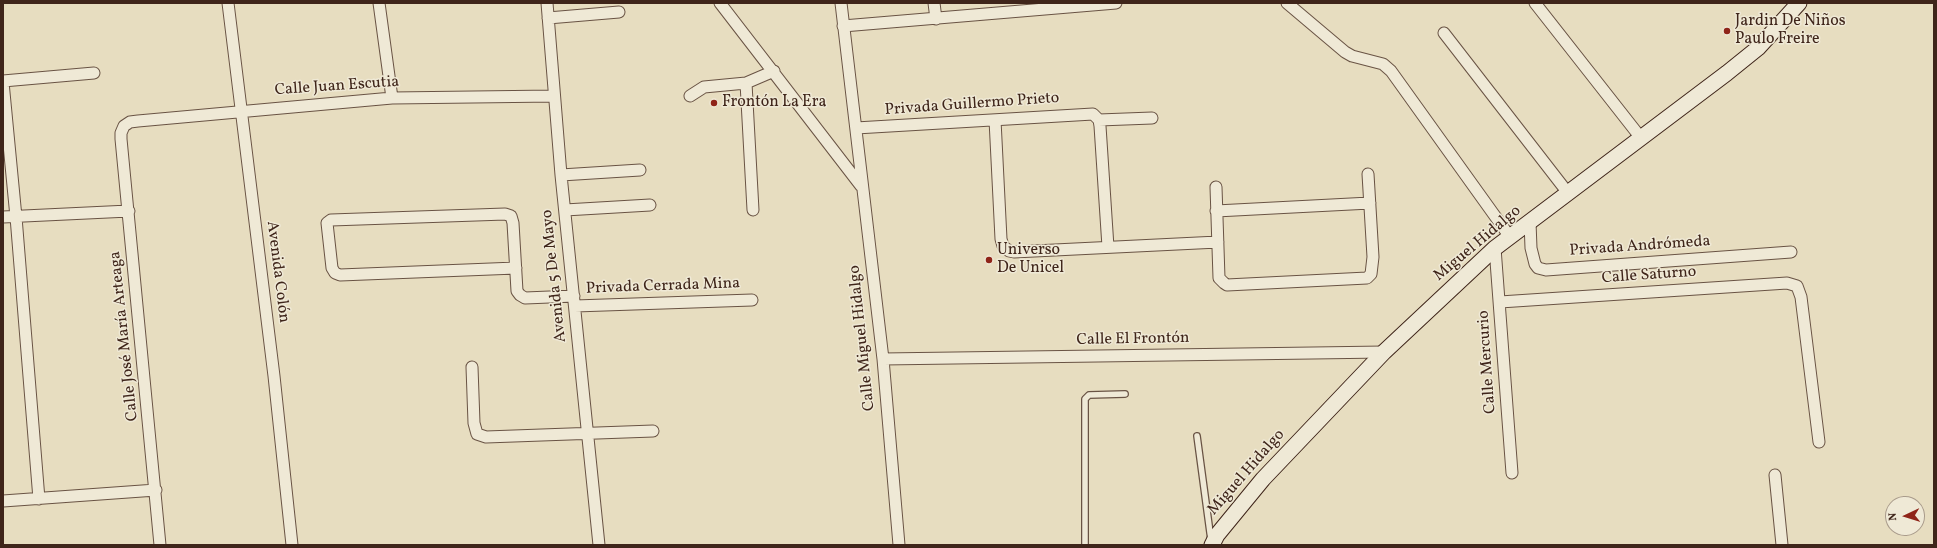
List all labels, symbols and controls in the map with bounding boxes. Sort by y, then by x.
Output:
place label: Jardin De Niños Paulo Freire [1735,12,1846,50]
marker: Jardin De Niños Paulo Freire [1722,26,1732,36]
street label: Calle Juan Escutia [274,73,400,101]
street label: Privada Guillermo Prieto [884,89,1060,121]
place label: Frontón La Era [722,93,826,113]
marker: Frontón La Era [709,98,719,108]
street label: Miguel Hidalgo [1431,202,1525,286]
street label: Avenida 5 De Mayo [538,209,572,343]
street label: Avenida Colón [261,220,293,324]
street label: Privada Andrómeda [1569,232,1711,262]
place label: Universo De Unicel [997,241,1064,279]
street label: Calle José María Arteaga [107,250,143,422]
marker: Universo De Unicel [984,255,994,265]
street label: Calle Saturno [1601,263,1697,289]
street label: Calle Miguel Hidalgo [846,264,880,412]
street label: Privada Cerrada Mina [586,275,740,299]
street label: Calle Mercurio [1475,310,1501,414]
street label: Calle El Frontón [1076,329,1190,351]
street label: Miguel Hidalgo [1204,426,1290,520]
north arrow [1885,496,1925,536]
text: N [1886,512,1901,521]

